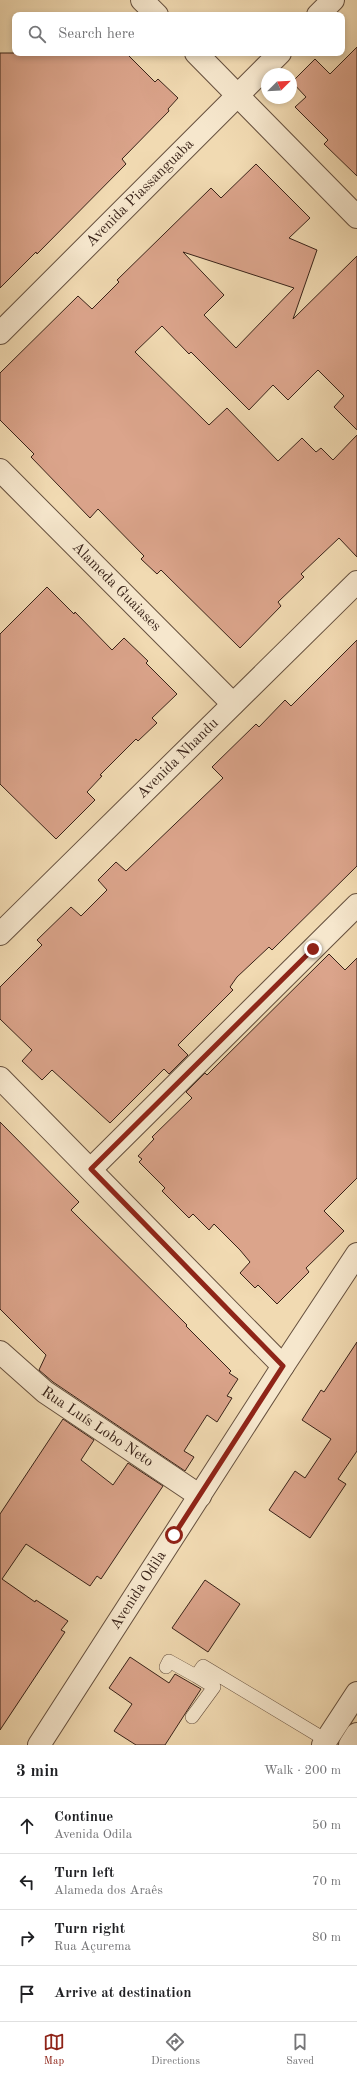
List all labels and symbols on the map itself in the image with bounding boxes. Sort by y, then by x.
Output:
north arrow [261,68,297,104]
street label: Avenida Piassanguaba [83,136,197,250]
street label: Alameda Guaiases [69,539,164,634]
street label: Avenida Nhandu [135,715,222,802]
route end [304,940,322,958]
street label: Rua Luís Lobo Neto [38,1384,156,1470]
route start [165,1526,183,1544]
street label: Avenida Odila [108,1548,170,1632]

